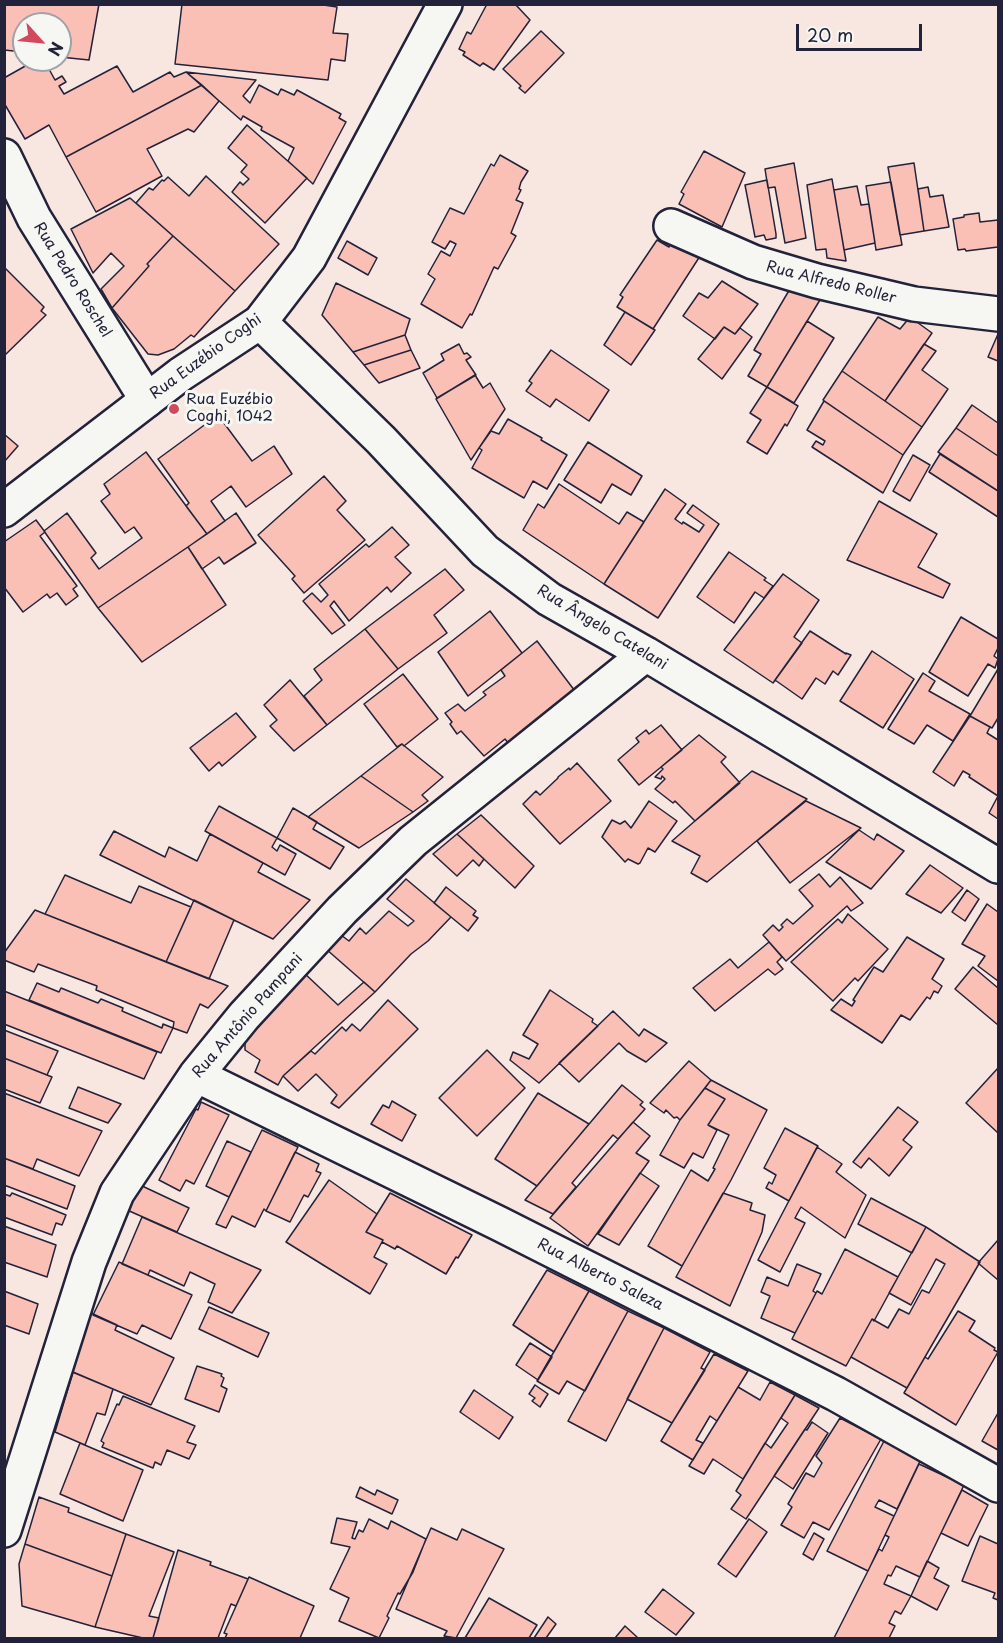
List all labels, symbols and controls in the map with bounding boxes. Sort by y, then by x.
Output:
north arrow [12,12,72,72]
scale bar [799,12,925,50]
text: 20 m [807,21,853,48]
text: N [43,38,70,60]
street label: Rua Pedro Roschel [29,219,115,341]
street label: Rua Alfredo Roller [764,258,898,308]
street label: Rua Euzébio Coghi [147,311,265,403]
place label: Rua Euzébio Coghi, 1042 [186,391,273,426]
marker: Rua Euzébio Coghi, 1042 [167,402,181,416]
street label: Rua Ângelo Catelani [533,582,671,674]
street label: Rua Antônio Pampani [189,950,307,1082]
street label: Rua Alberto Saleza [534,1235,666,1315]

